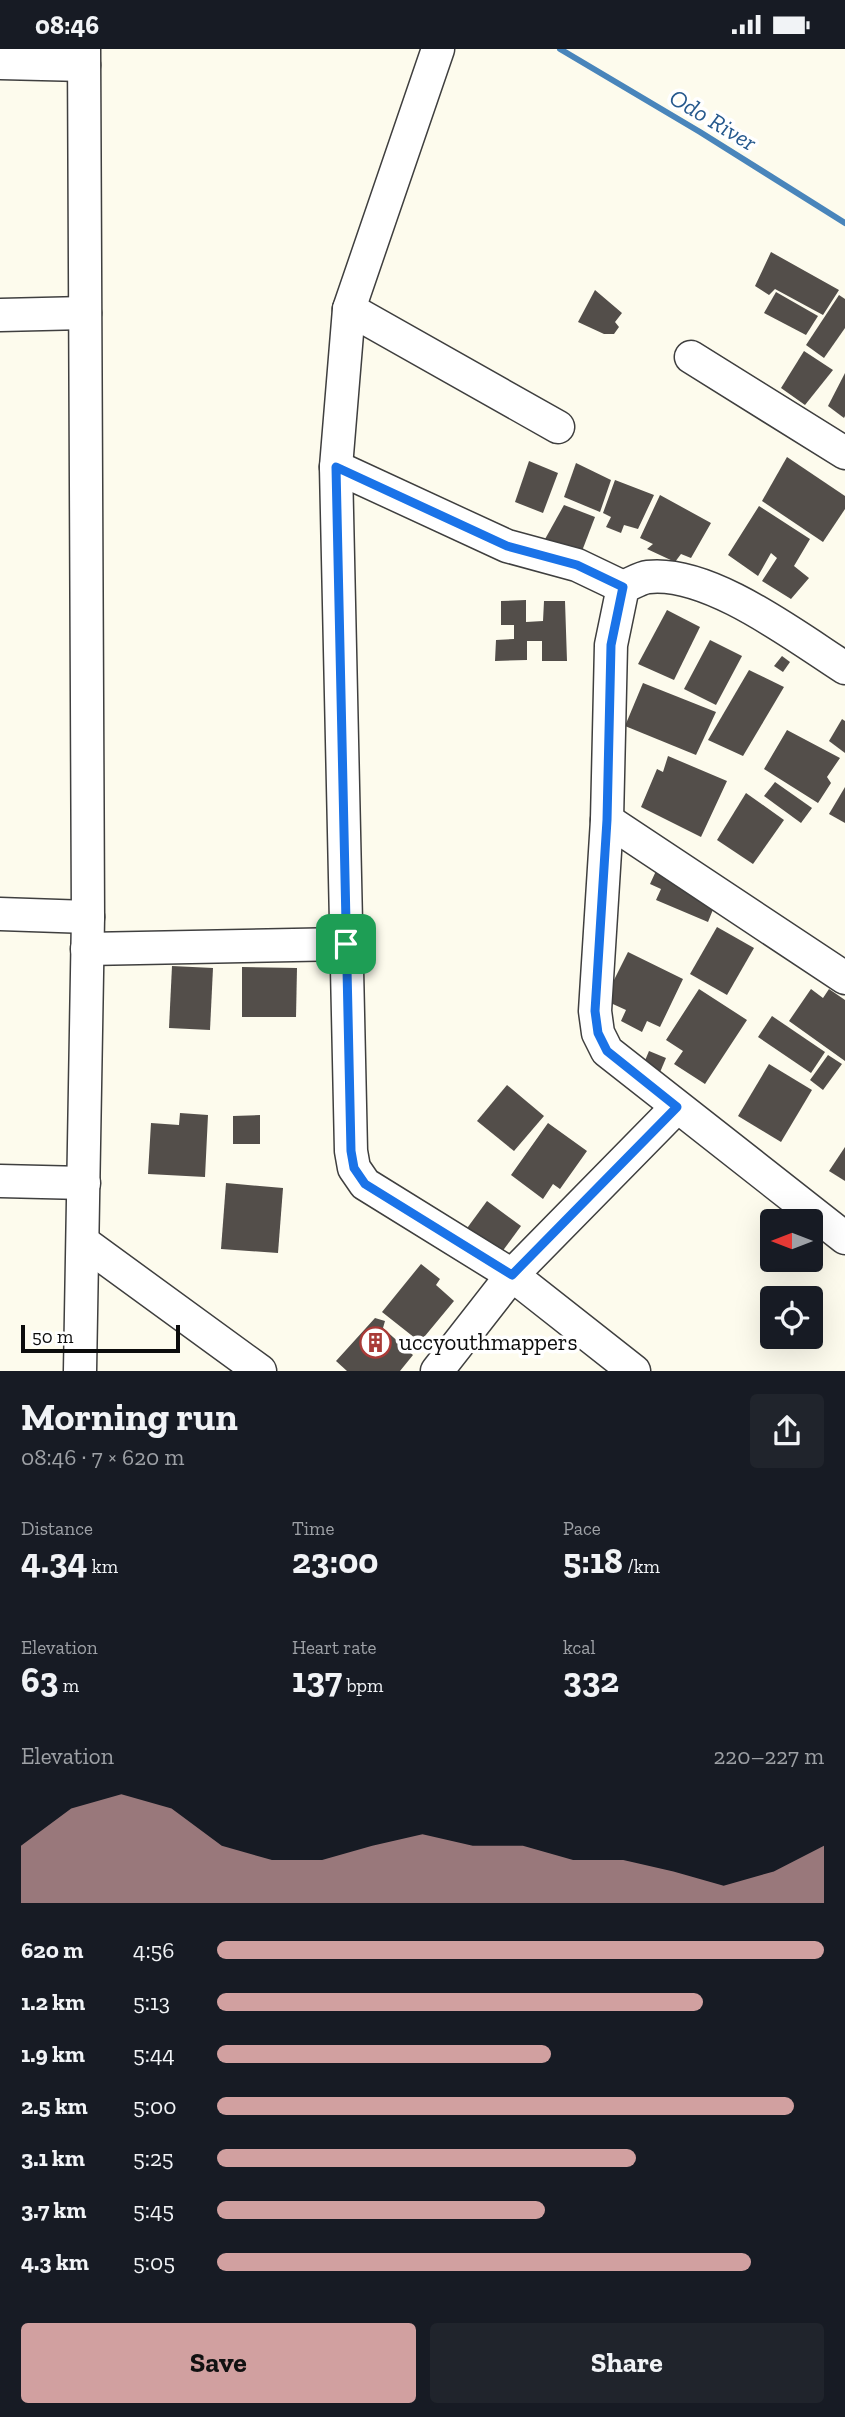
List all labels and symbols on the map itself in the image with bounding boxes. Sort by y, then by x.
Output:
water label: Odo River [664,82,763,157]
pin [316,914,376,974]
north arrow [760,1209,822,1272]
scale bar [21,1321,180,1353]
building icon: uccyouthmappers [359,1325,393,1359]
place label: uccyouthmappers [399,1328,578,1356]

